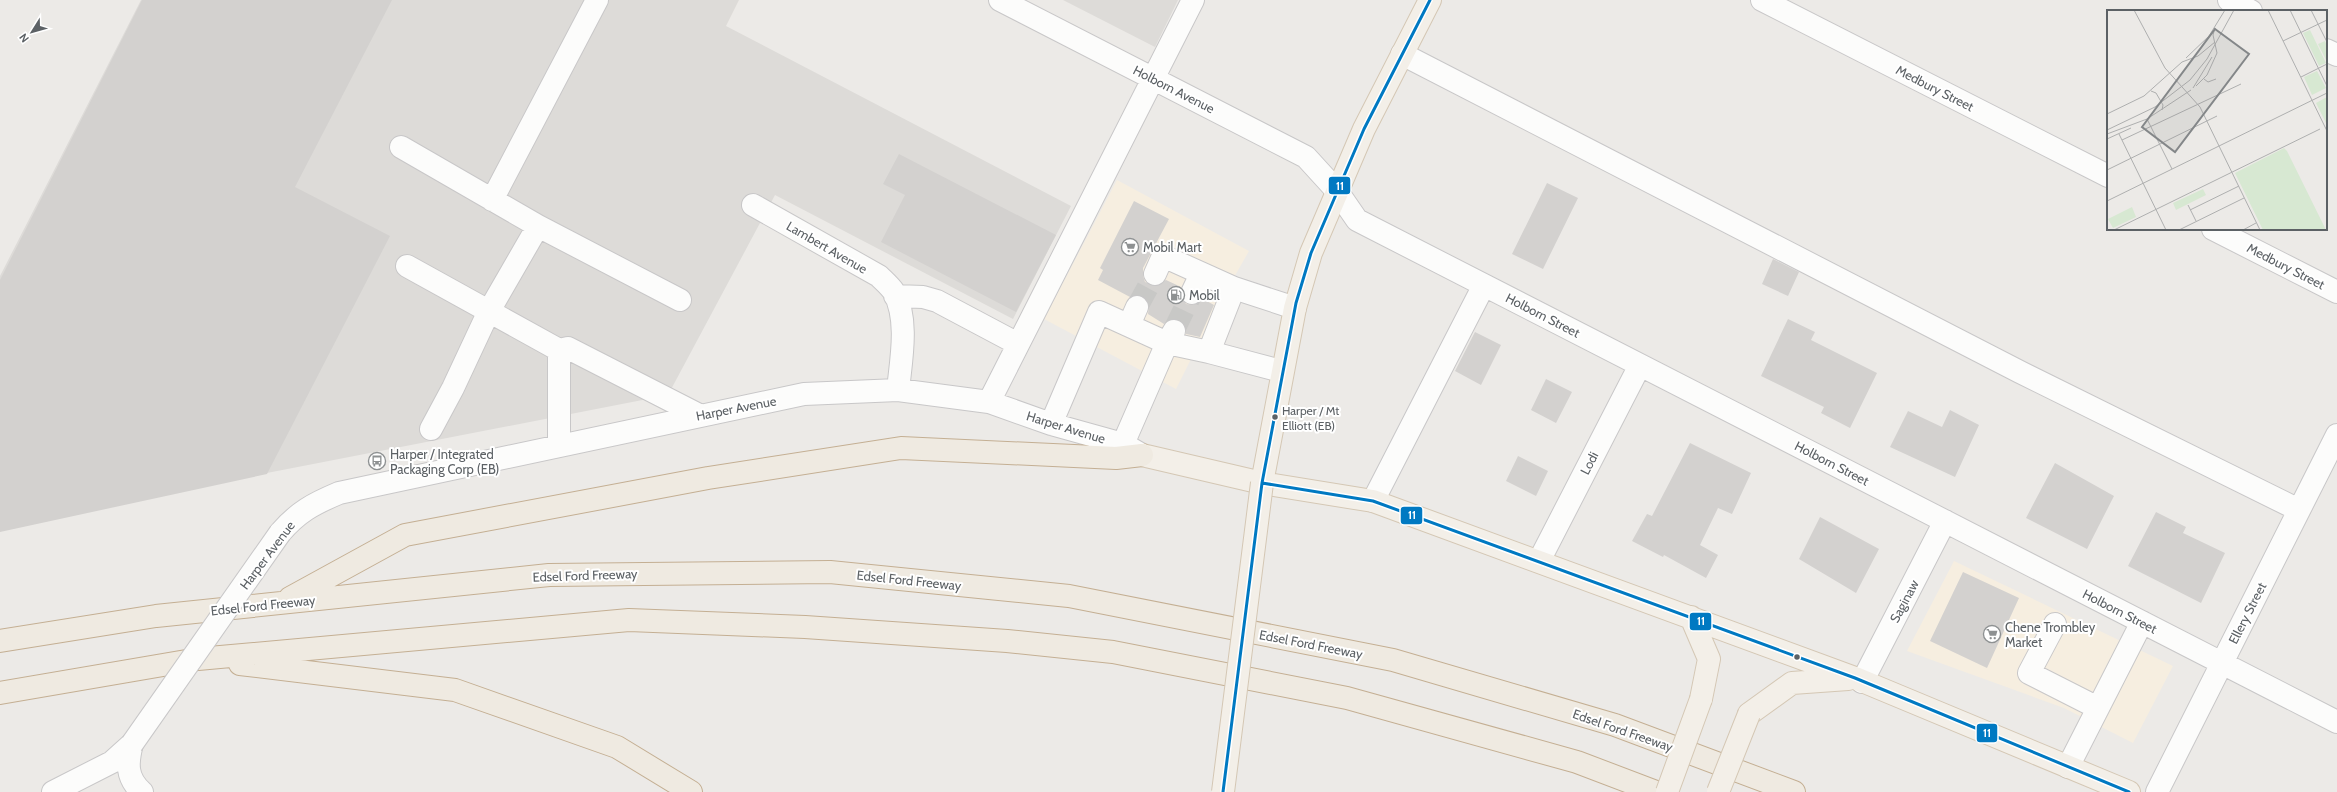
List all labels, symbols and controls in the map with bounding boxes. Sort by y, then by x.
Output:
inset map [2107,10,2327,230]
north arrow [12,12,52,52]
text: N [16,31,32,45]
street label: Holborn Avenue [1131,62,1218,117]
street label: Medbury Street [1893,62,1977,115]
line badge: 11 [1328,176,1351,195]
text: 11 [1336,179,1344,193]
street label: Lambert Avenue [784,217,871,277]
supermarket icon: Mobil Mart [1120,237,1140,257]
place label: Mobil Mart [1143,239,1202,255]
street label: Medbury Street [2244,240,2328,293]
fuel station icon: Mobil [1166,285,1186,305]
place label: Mobil [1189,287,1220,303]
street label: Holborn Street [1503,289,1583,341]
street label: Harper Avenue [694,392,778,424]
place label: Harper / Mt Elliott (EB) [1282,403,1339,433]
street label: Harper Avenue [1025,407,1108,447]
marker: Harper / Mt Elliott (EB) [1270,412,1280,422]
street label: Holborn Street [1792,437,1872,489]
place label: Harper / Integrated Packaging Corp (EB) [390,446,499,477]
street label: Lodi [1577,449,1601,477]
bus stop icon: Harper / Integrated Packaging Corp (EB) [367,451,387,471]
line badge: 11 [1400,506,1423,525]
text: 11 [1408,508,1416,522]
street label: Harper Avenue [236,517,298,592]
street label: Edsel Ford Freeway [532,565,638,585]
street label: Edsel Ford Freeway [856,567,963,593]
street label: Saginaw [1886,576,1922,625]
street label: Ellery Street [2225,579,2270,646]
street label: Holborn Street [2080,585,2160,637]
street label: Edsel Ford Freeway [210,592,317,618]
line badge: 11 [1689,612,1712,631]
text: 11 [1697,614,1705,628]
place label: Chene Trombley Market [2005,619,2096,650]
supermarket icon: Chene Trombley Market [1982,624,2002,644]
street label: Edsel Ford Freeway [1258,626,1365,662]
unlabelled marker [1792,652,1802,662]
street label: Edsel Ford Freeway [1571,705,1676,755]
line badge: 11 [1976,723,1998,743]
text: 11 [1983,726,1991,740]

